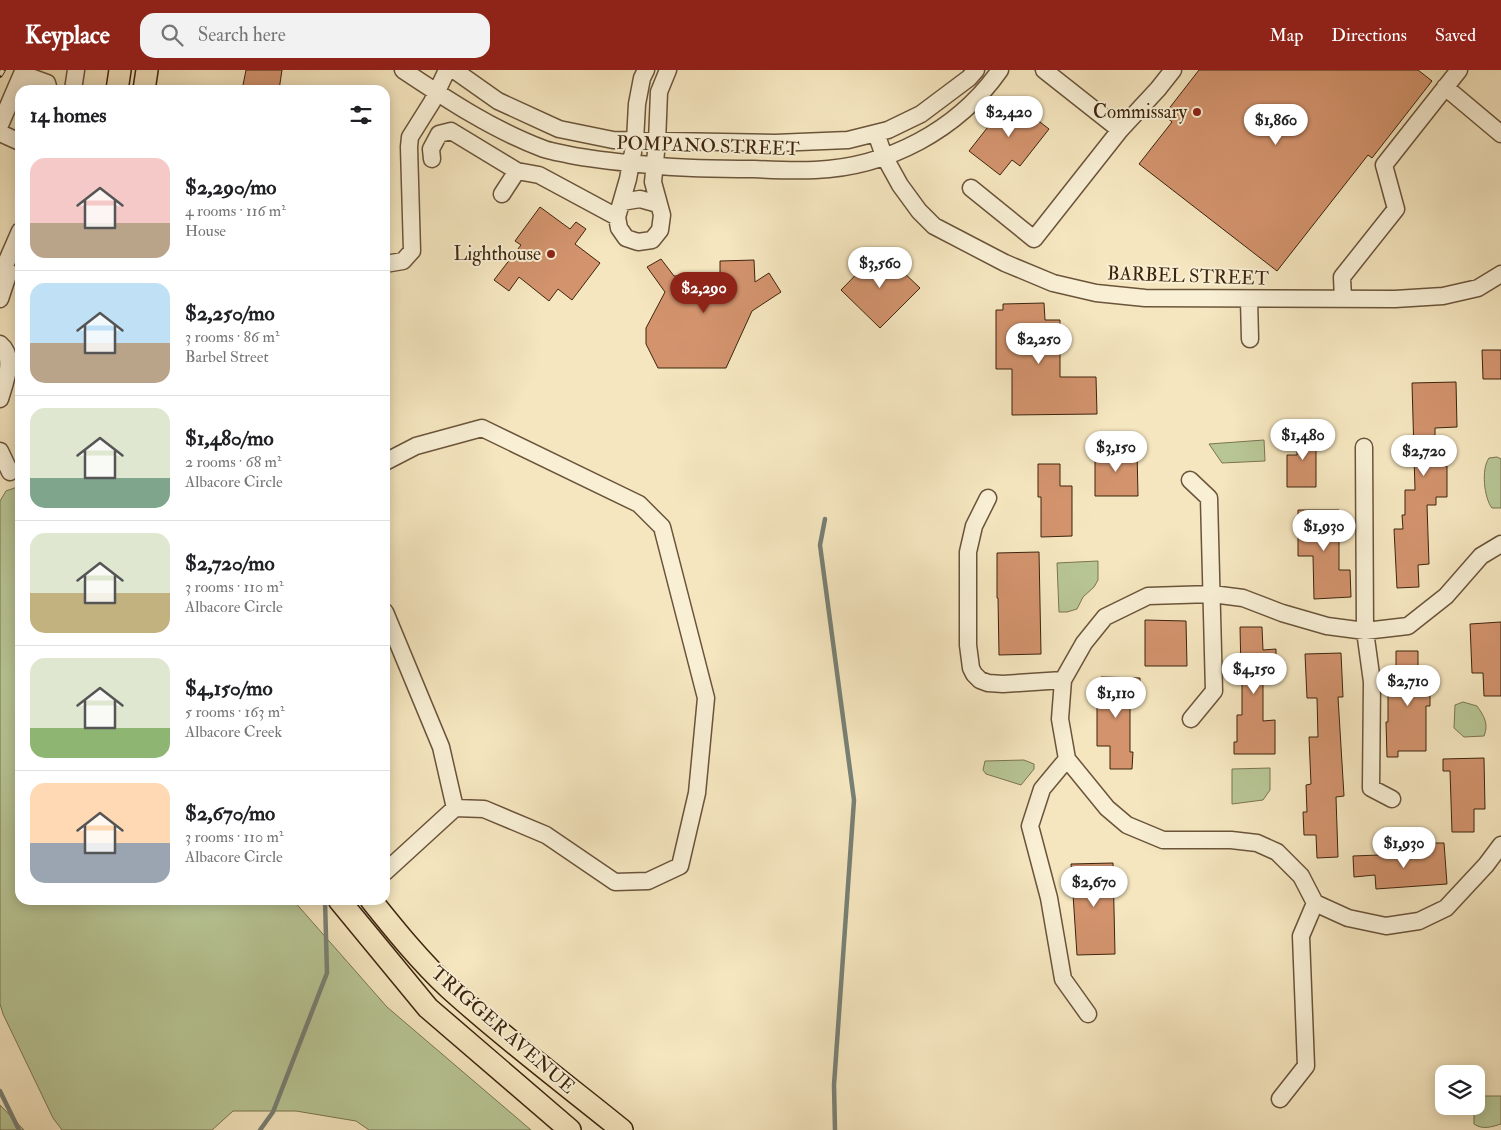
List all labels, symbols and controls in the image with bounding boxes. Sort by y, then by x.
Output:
search box [140,13,490,58]
text: Keyplace [25,20,110,51]
icon: search [158,21,186,49]
text: Search here [198,23,286,47]
text: Map [1270,24,1303,47]
text: Directions [1331,24,1407,47]
text: Saved [1435,24,1476,47]
pin: $2,420 [968,96,1050,138]
place label: Commissary [1093,100,1188,124]
icon: filters [347,101,375,129]
text: 14 homes [30,102,107,129]
text: $2,420 [986,102,1032,122]
pin: $1,860 [1235,104,1317,146]
marker: Commissary [1191,106,1203,118]
text: $1,860 [1255,110,1297,130]
street label: POMPANO STREET [616,131,800,161]
text: $2,290/mo [185,174,276,201]
icon: home [70,178,130,238]
text: 4 rooms · 116 m² [185,201,286,221]
text: House [185,221,226,241]
place label: Lighthouse [453,242,541,266]
pin: $3,560 [839,246,921,289]
marker: Lighthouse [545,248,557,260]
text: $3,560 [859,253,901,273]
street label: BARBEL STREET [1107,261,1269,291]
pin: $2,290 [663,272,745,314]
text: $2,290 [681,278,727,298]
text: $2,250/mo [185,300,275,327]
icon: home [70,303,130,363]
pin: $2,250 [998,322,1080,365]
text: 3 rooms · 86 m² [185,327,279,347]
text: $2,250 [1017,329,1061,349]
text: Barbel Street [185,347,269,367]
pin: $1,480 [1262,418,1344,461]
text: $1,480/mo [185,425,274,452]
text: $1,480 [1281,425,1325,445]
icon: home [70,428,130,488]
pin: $3,150 [1075,430,1157,473]
pin: $2,720 [1383,434,1465,477]
text: $3,150 [1096,437,1136,457]
text: $2,720 [1402,441,1446,461]
text: 2 rooms · 68 m² [185,452,281,472]
text: Albacore Circle [185,472,283,492]
pin: $1,930 [1283,510,1365,552]
text: $1,930 [1303,516,1345,536]
text: $2,720/mo [185,550,275,577]
icon: home [70,553,130,613]
text: 3 rooms · 110 m² [185,577,283,597]
text: Albacore Circle [185,597,283,617]
pin: $4,150 [1213,652,1295,695]
text: $4,150 [1233,659,1275,679]
pin: $2,710 [1367,664,1449,707]
text: $2,710 [1387,671,1429,691]
text: $4,150/mo [185,675,273,702]
pin: $1,110 [1075,676,1157,719]
icon: home [70,678,130,738]
text: $1,110 [1097,683,1135,703]
text: 5 rooms · 163 m² [185,702,285,722]
text: Albacore Creek [185,722,282,742]
text: $2,670/mo [185,800,275,827]
icon: home [70,803,130,863]
pin: $1,930 [1363,826,1445,869]
text: 3 rooms · 110 m² [185,827,283,847]
text: $1,930 [1383,833,1425,853]
text: Albacore Circle [185,847,283,867]
pin: $2,670 [1053,866,1135,908]
text: $2,670 [1072,872,1116,892]
street label: TRIGGER AVENUE [426,961,580,1099]
map controls [1435,1065,1485,1115]
button: layers [1435,1065,1485,1115]

